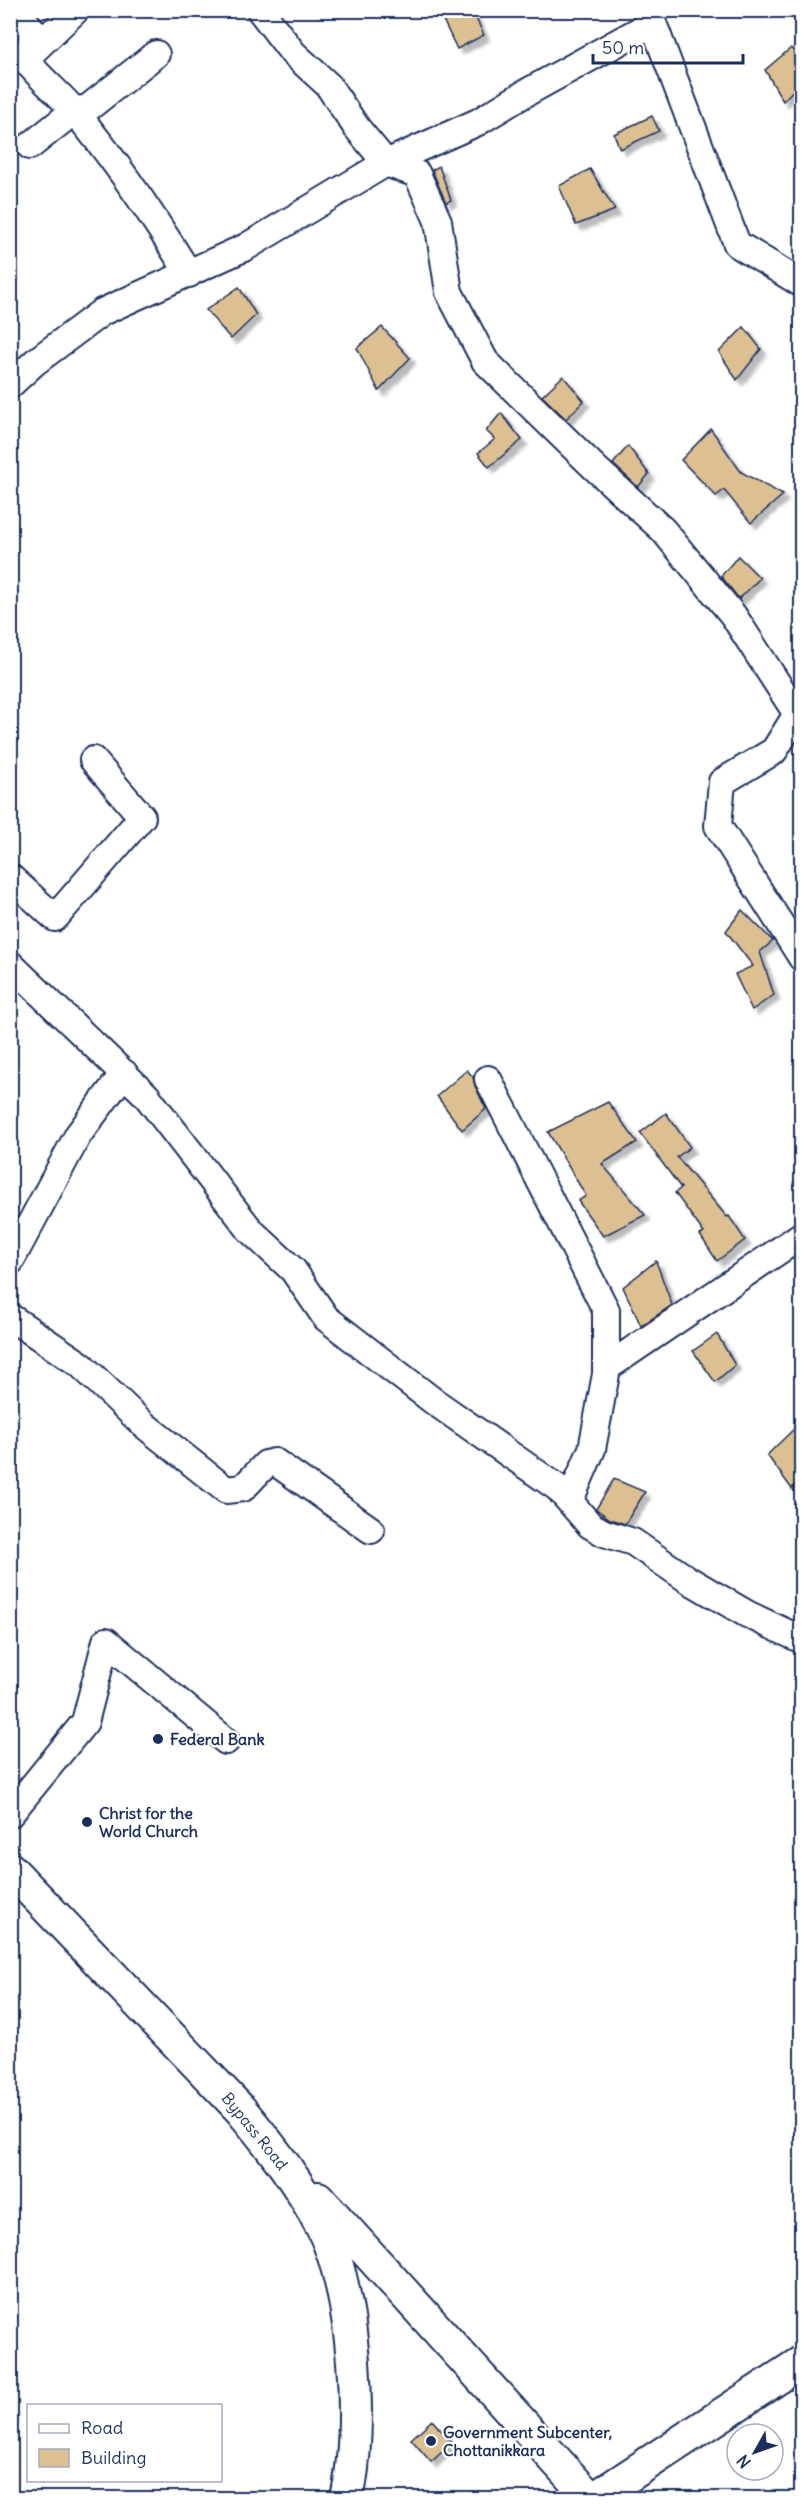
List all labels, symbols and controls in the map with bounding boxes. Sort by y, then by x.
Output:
scale bar [593,27,743,65]
text: 50 m [602,36,644,59]
place label: Federal Bank [170,1729,265,1749]
marker: Federal Bank [151,1732,165,1746]
place label: Christ for the World Church [99,1803,198,1841]
marker: Christ for the World Church [80,1815,94,1829]
street label: Bypass Road [218,2088,292,2174]
legend [27,2404,222,2482]
text: Road [81,2416,124,2439]
place label: Government Subcenter, Chottanikkara [443,2422,612,2460]
north arrow [725,2422,785,2482]
marker: Government Subcenter, Chottanikkara [424,2434,438,2448]
text: Building [81,2446,146,2469]
text: N [732,2451,755,2472]

